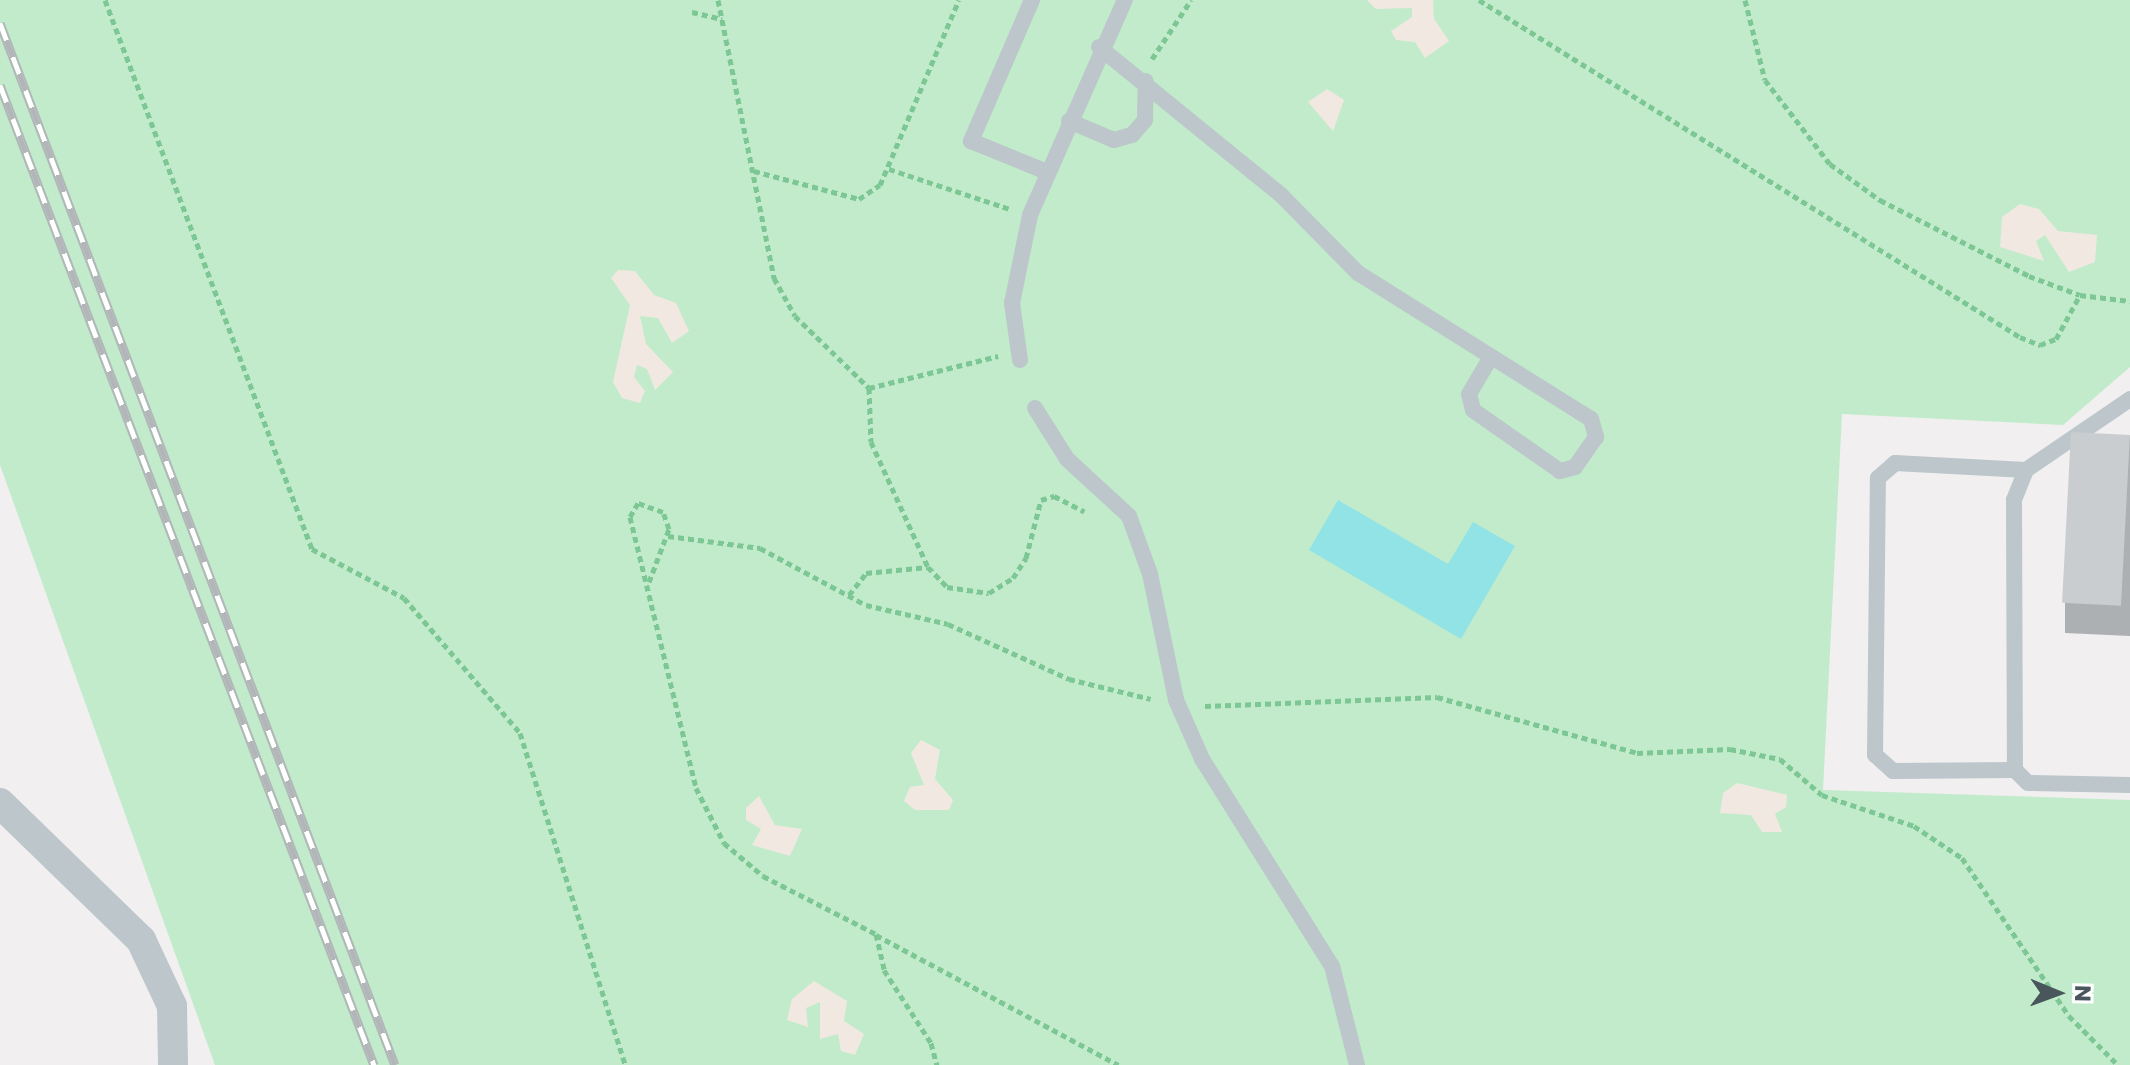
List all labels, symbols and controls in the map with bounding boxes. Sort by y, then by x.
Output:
north arrow [2018,953,2098,1033]
text: N [2067,985,2098,1002]

